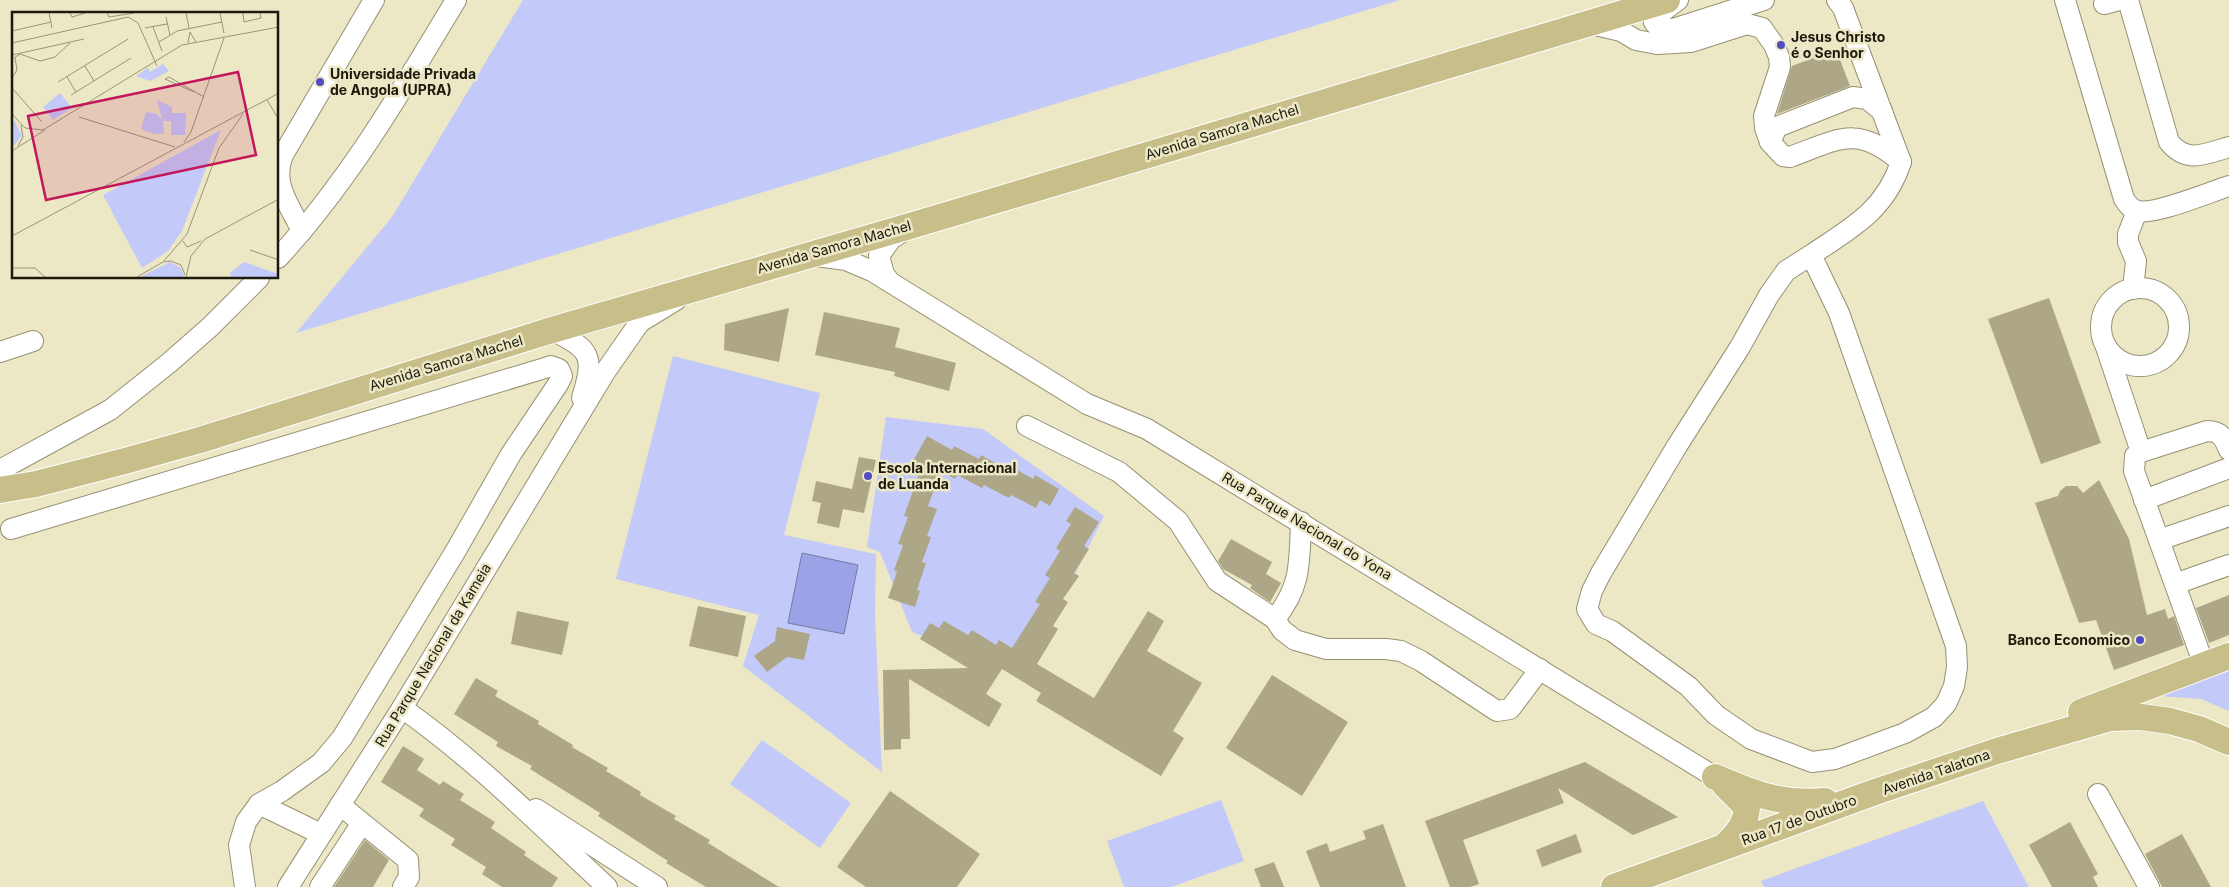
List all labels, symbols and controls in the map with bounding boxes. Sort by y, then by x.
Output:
inset map [12,12,279,279]
place label: Jesus Christo é o Senhor [1791,28,1886,61]
marker: Jesus Christo é o Senhor [1775,39,1787,51]
place label: Universidade Privada de Angola (UPRA) [330,65,476,98]
marker: Universidade Privada de Angola (UPRA) [314,76,326,88]
street label: Avenida Samora Machel [1143,100,1301,163]
street label: Avenida Samora Machel [755,216,913,277]
street label: Avenida Samora Machel [367,331,525,394]
place label: Escola Internacional de Luanda [878,459,1016,492]
street label: Rua Parque Nacional do Yona [1219,468,1395,583]
marker: Escola Internacional de Luanda [862,470,874,482]
street label: Rua Parque Nacional da Kameia [371,560,494,749]
place label: Banco Economico [2008,631,2130,648]
marker: Banco Economico [2134,634,2146,646]
street label: Avenida Talatona [1880,745,1992,798]
street label: Rua 17 de Outubro [1739,791,1859,848]

